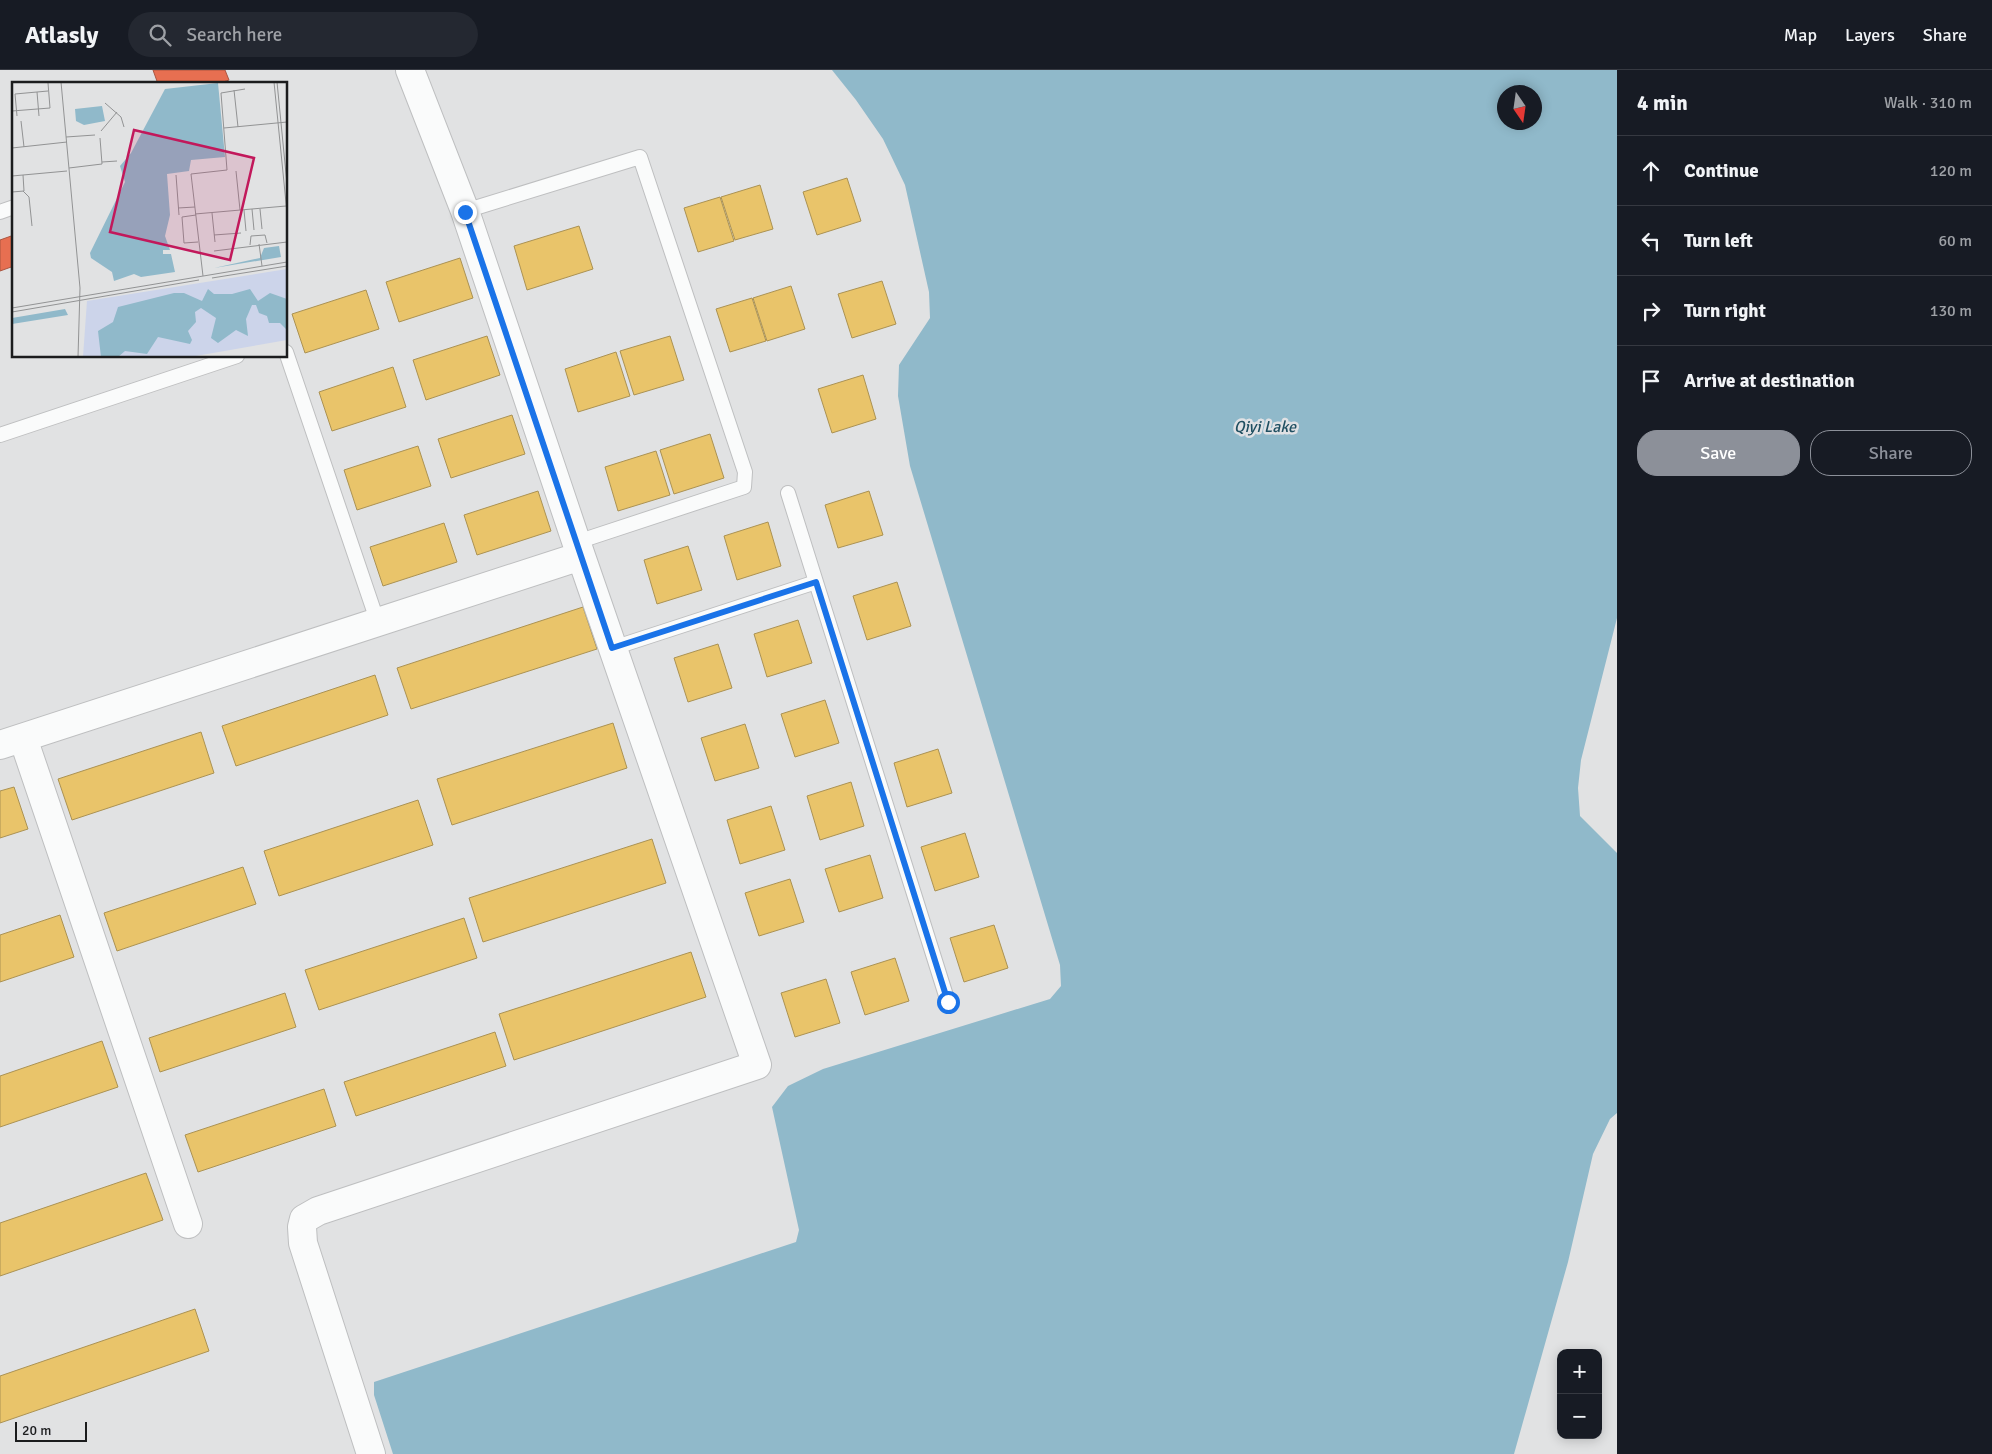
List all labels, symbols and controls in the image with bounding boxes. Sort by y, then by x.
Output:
search box [128,12,478,57]
text: Atlasly [25,20,98,50]
icon: search [146,21,174,49]
text: Search here [186,23,282,47]
text: Map [1784,24,1817,46]
text: Layers [1845,24,1895,46]
text: Share [1923,24,1967,46]
inset map [12,82,288,358]
north arrow [1497,85,1542,130]
text: 4 min [1637,90,1688,116]
text: Walk · 310 m [1884,93,1972,113]
icon: ahead [1637,157,1665,185]
text: Continue [1684,159,1759,183]
text: 120 m [1930,161,1972,181]
route end [454,201,477,224]
icon: left [1637,227,1665,255]
text: Turn left [1684,229,1753,253]
text: 60 m [1938,231,1972,251]
icon: right [1637,297,1665,325]
text: Turn right [1684,299,1766,323]
text: 130 m [1930,301,1972,321]
icon: arrive [1637,367,1665,395]
text: Arrive at destination [1684,369,1855,393]
water label: Qiyi Lake [1234,417,1297,437]
button: Save [1637,430,1800,476]
button: Share [1810,430,1972,476]
route start [937,991,960,1014]
map controls [1557,1349,1602,1439]
button: + [1557,1349,1602,1394]
button: − [1557,1394,1602,1439]
scale bar [15,1419,88,1442]
text: 20 m [22,1422,51,1439]

